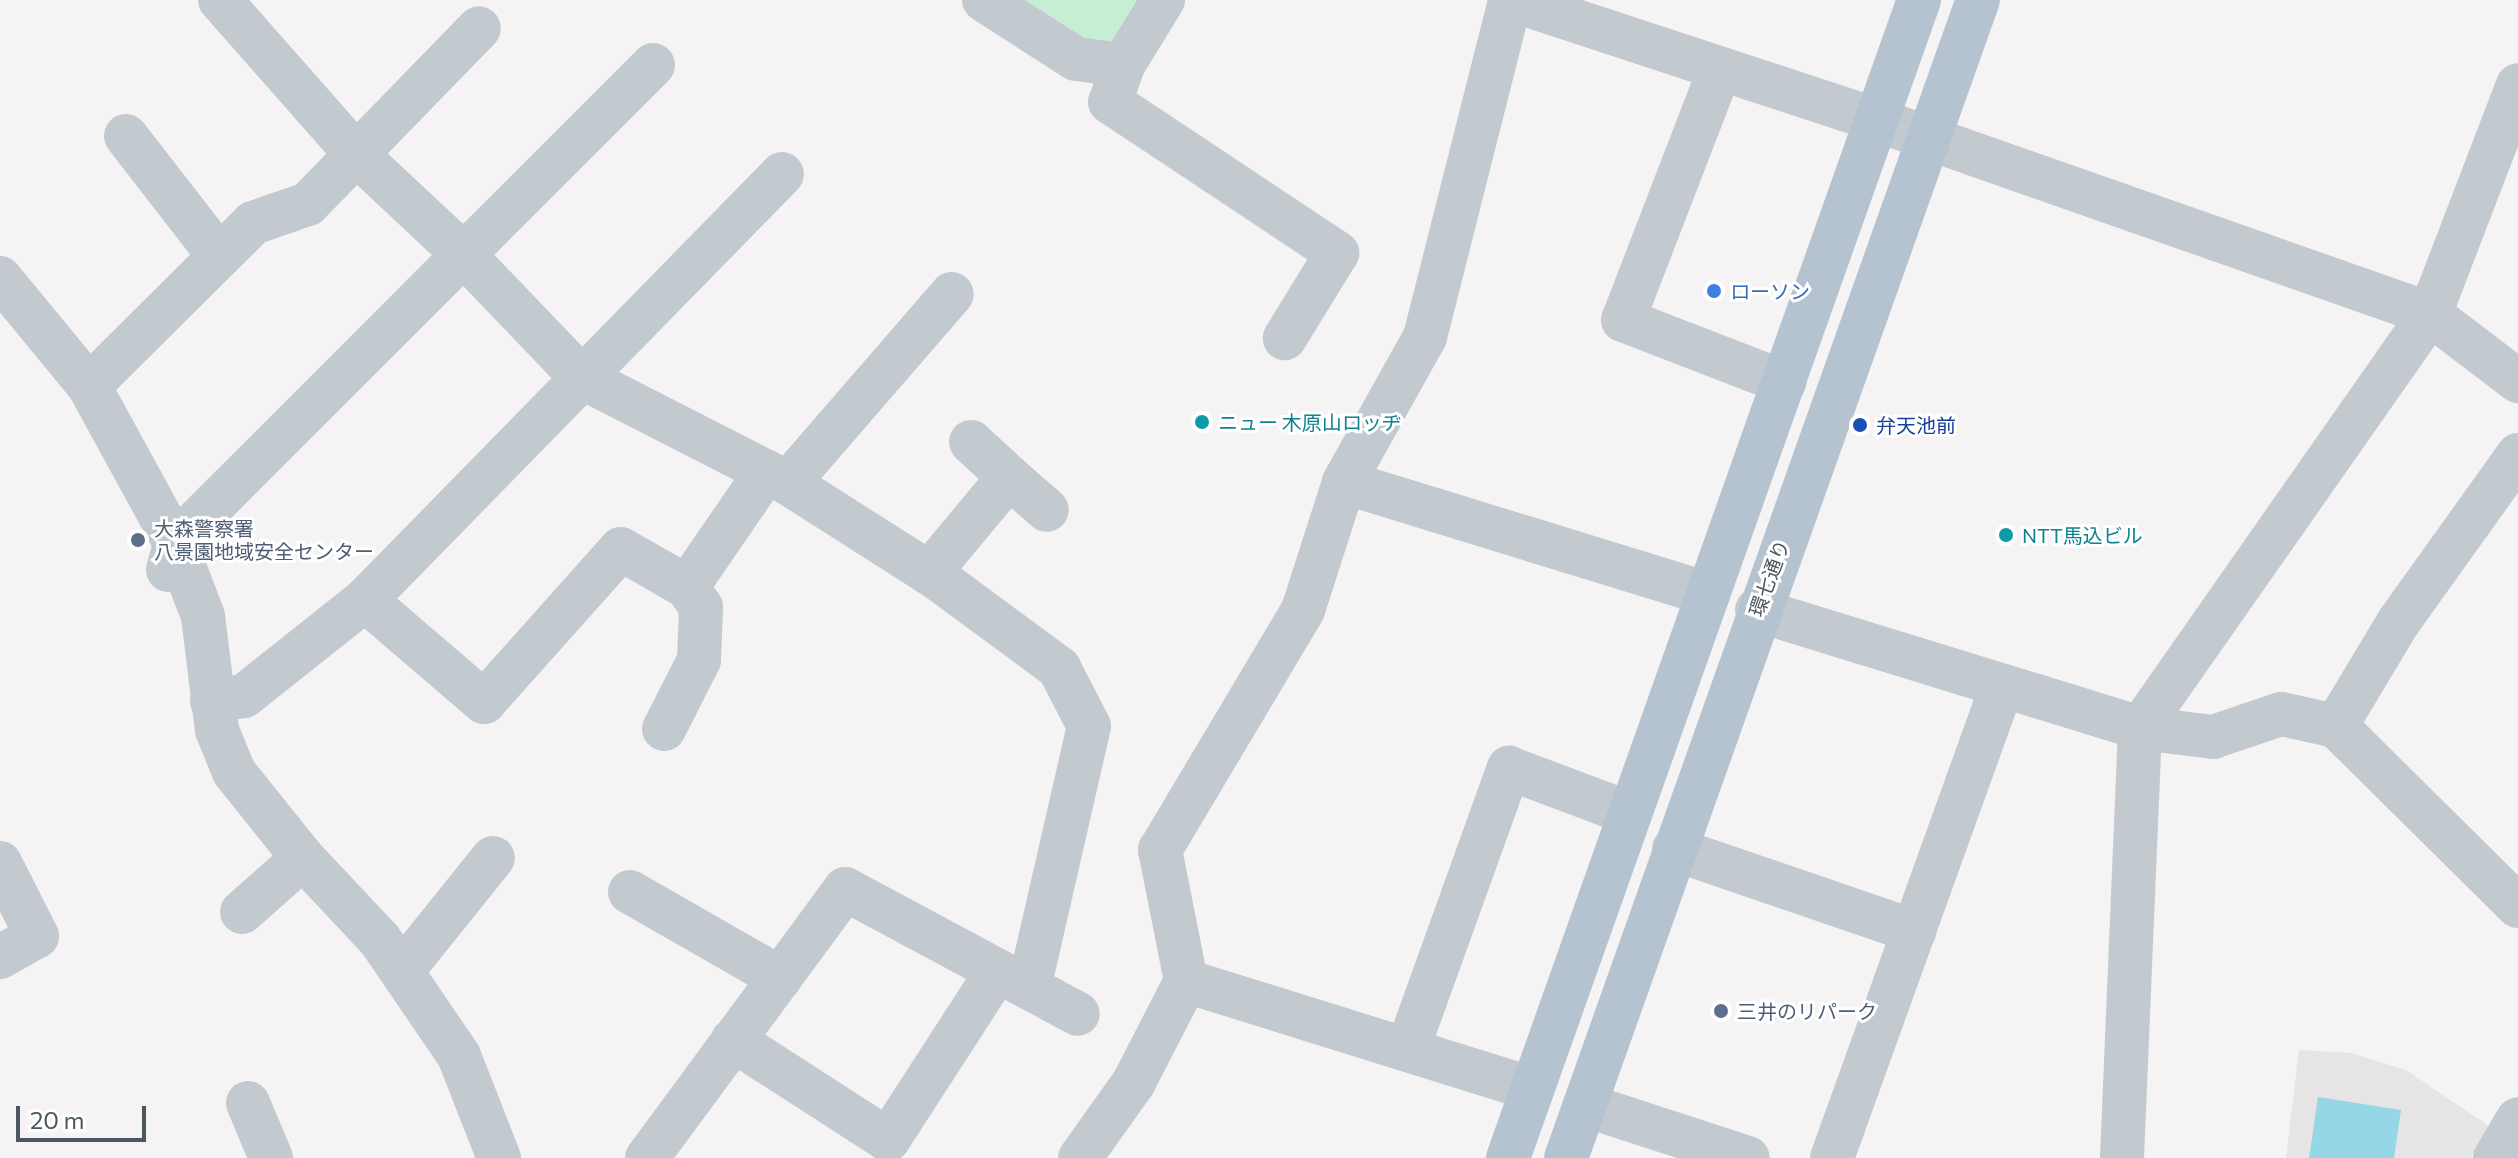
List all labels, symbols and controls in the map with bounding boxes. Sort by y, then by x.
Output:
place label: ローソン [1730,279,1810,303]
marker: ローソン [1705,282,1723,300]
place label: ニュー 木原山ロッヂ [1218,410,1402,434]
marker: ニュー 木原山ロッヂ [1193,413,1211,431]
place label: 弁天池前 [1876,413,1956,437]
marker: 弁天池前 [1851,416,1869,434]
place label: 大森警察署 八景園地域安全センター [154,516,374,563]
place label: NTT馬込ビル [2022,523,2143,547]
marker: NTT馬込ビル [1997,526,2015,544]
marker: 大森警察署 八景園地域安全センター [129,531,147,549]
street label: 環七通り [1744,536,1794,620]
place label: 三井のリパーク [1737,999,1877,1023]
marker: 三井のリパーク [1712,1002,1730,1020]
scale bar [20,1090,150,1140]
text: 20 m [30,1105,84,1134]

